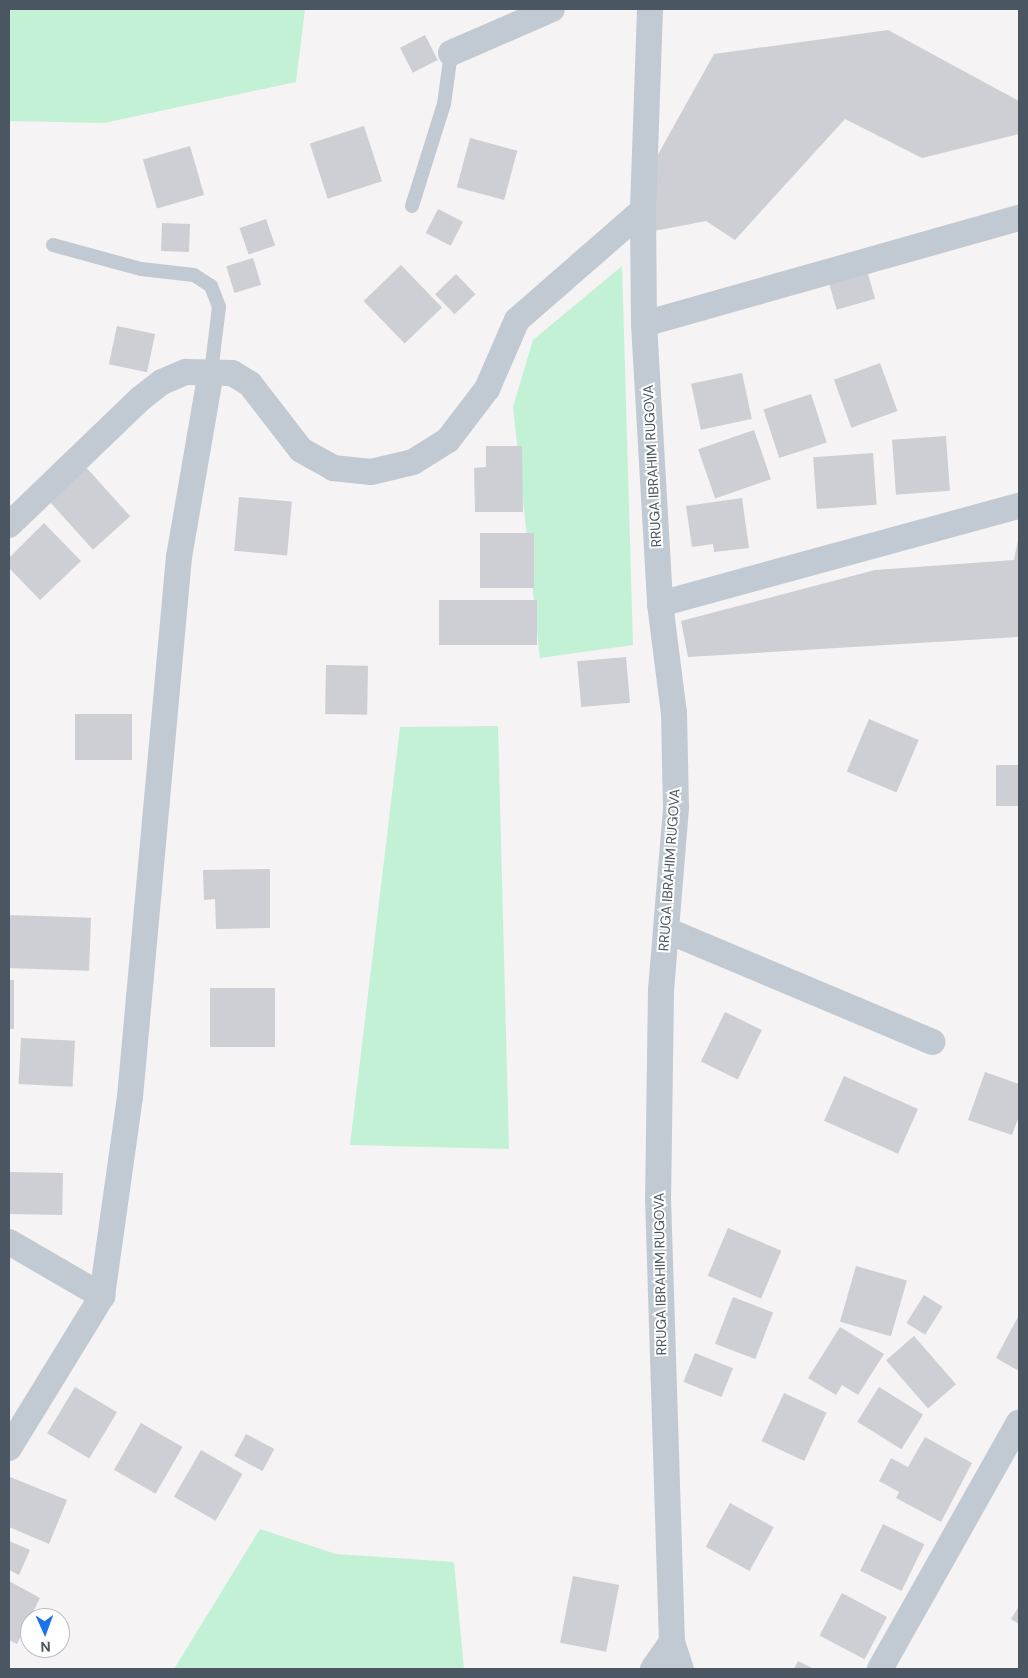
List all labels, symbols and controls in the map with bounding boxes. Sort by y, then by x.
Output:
street label: RRUGA IBRAHIM RUGOVA [639,384,665,548]
street label: RRUGA IBRAHIM RUGOVA [655,788,683,952]
street label: RRUGA IBRAHIM RUGOVA [650,1192,670,1356]
north arrow [20,1608,70,1658]
text: N [40,1638,51,1656]

